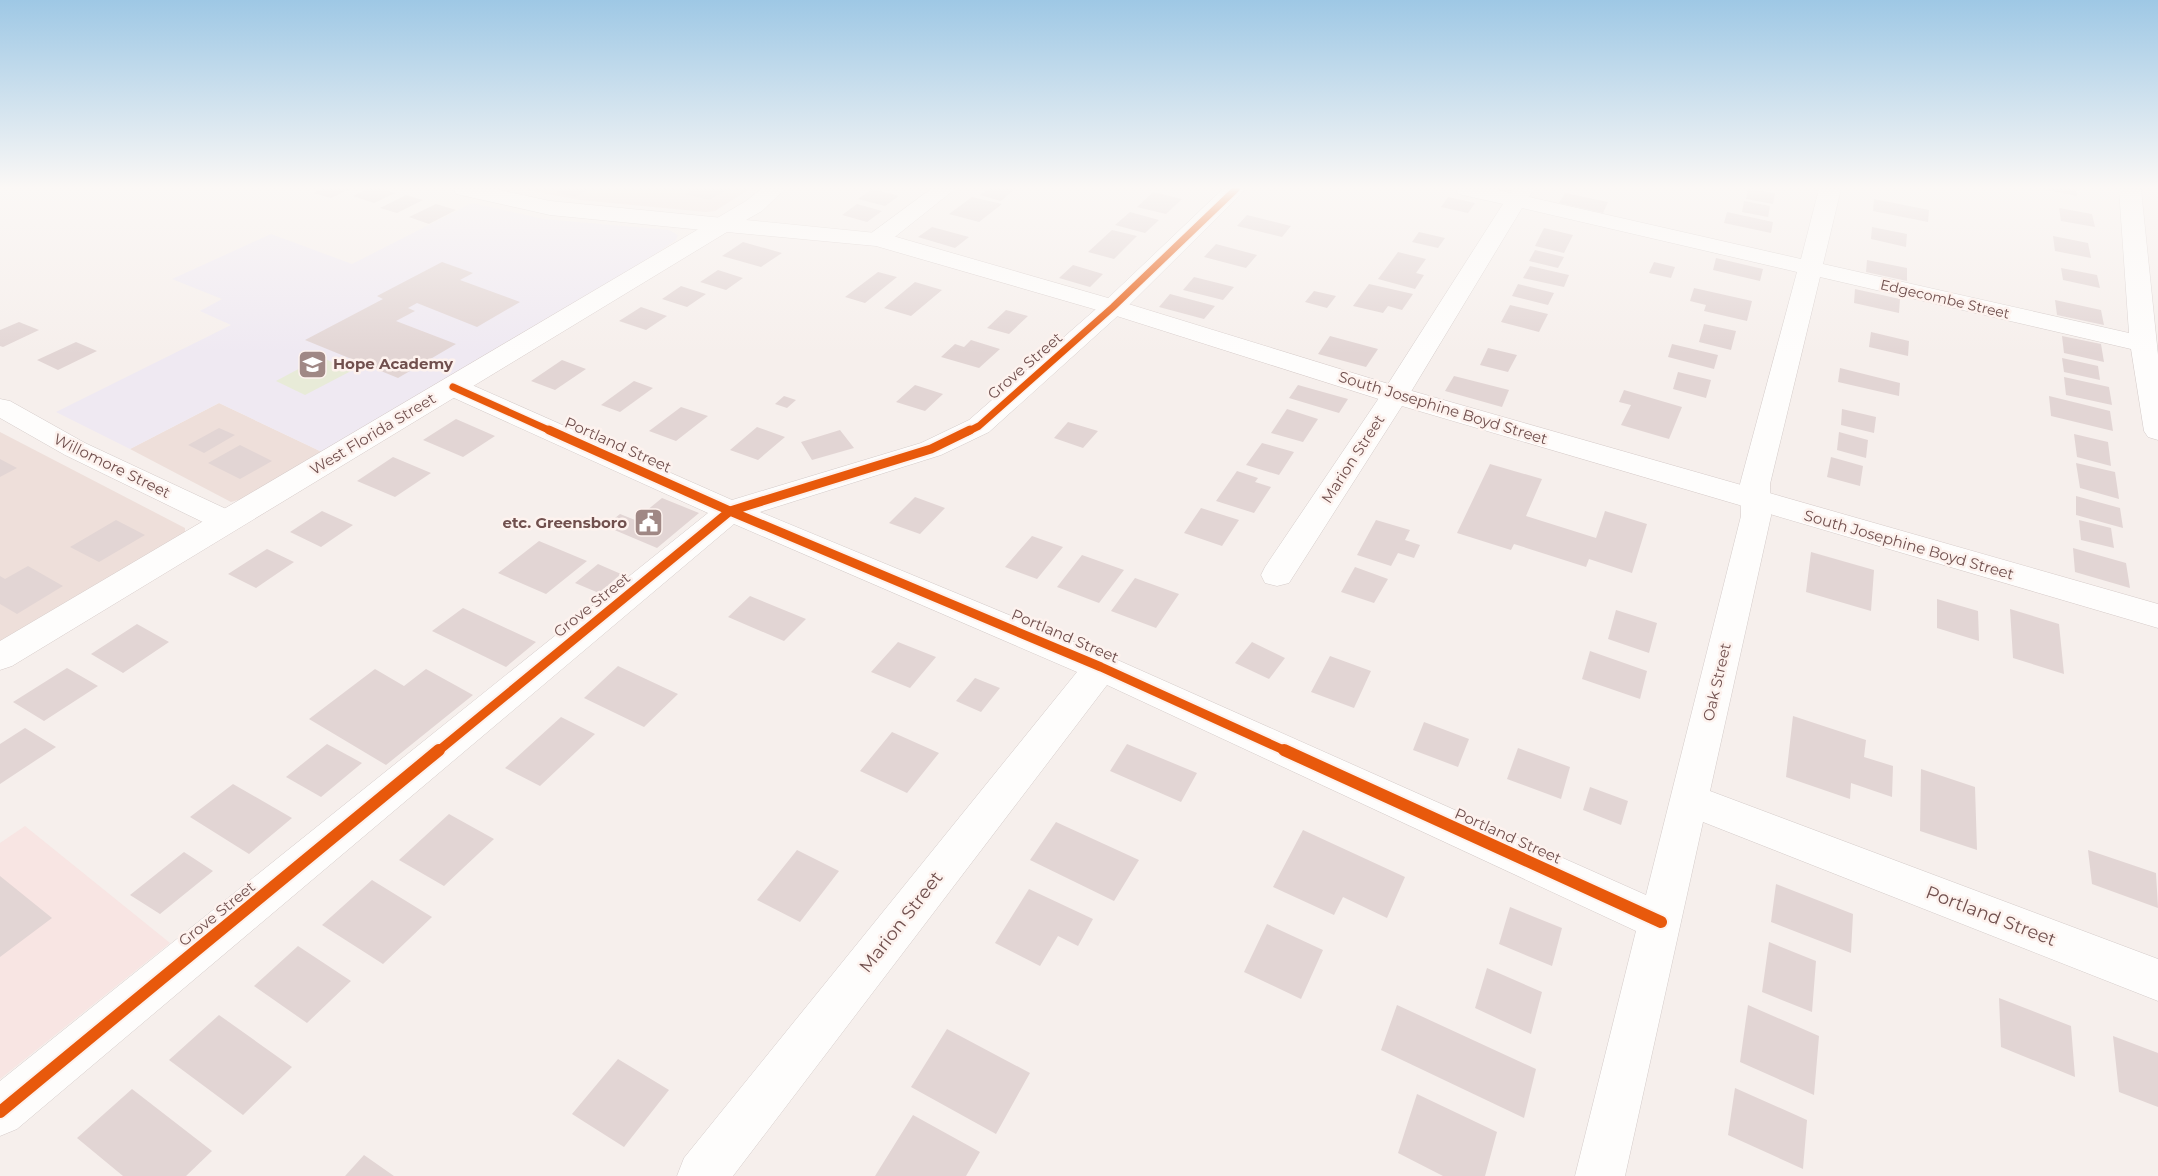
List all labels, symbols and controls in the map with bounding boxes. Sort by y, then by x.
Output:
street label: Edgecombe Street [1879,275,2012,323]
street label: Grove Street [983,328,1066,403]
school or university icon: Hope Academy [296,348,328,380]
place label: Hope Academy [333,354,454,373]
street label: South Josephine Boyd Street [1336,367,1550,448]
street label: West Florida Street [306,388,439,479]
street label: Marion Street [1317,411,1388,507]
street label: Portland Street [562,413,675,477]
street label: Willomore Street [51,429,174,502]
street label: South Josephine Boyd Street [1802,505,2016,584]
public building icon: etc. Greensboro [632,507,664,539]
place label: etc. Greensboro [502,513,627,532]
street label: Grove Street [550,568,634,641]
street label: Portland Street [1009,604,1122,667]
street label: Oak Street [1698,641,1735,723]
street label: Portland Street [1452,804,1565,868]
street label: Marion Street [855,867,947,977]
street label: Grove Street [175,877,259,950]
street label: Portland Street [1923,881,2059,951]

